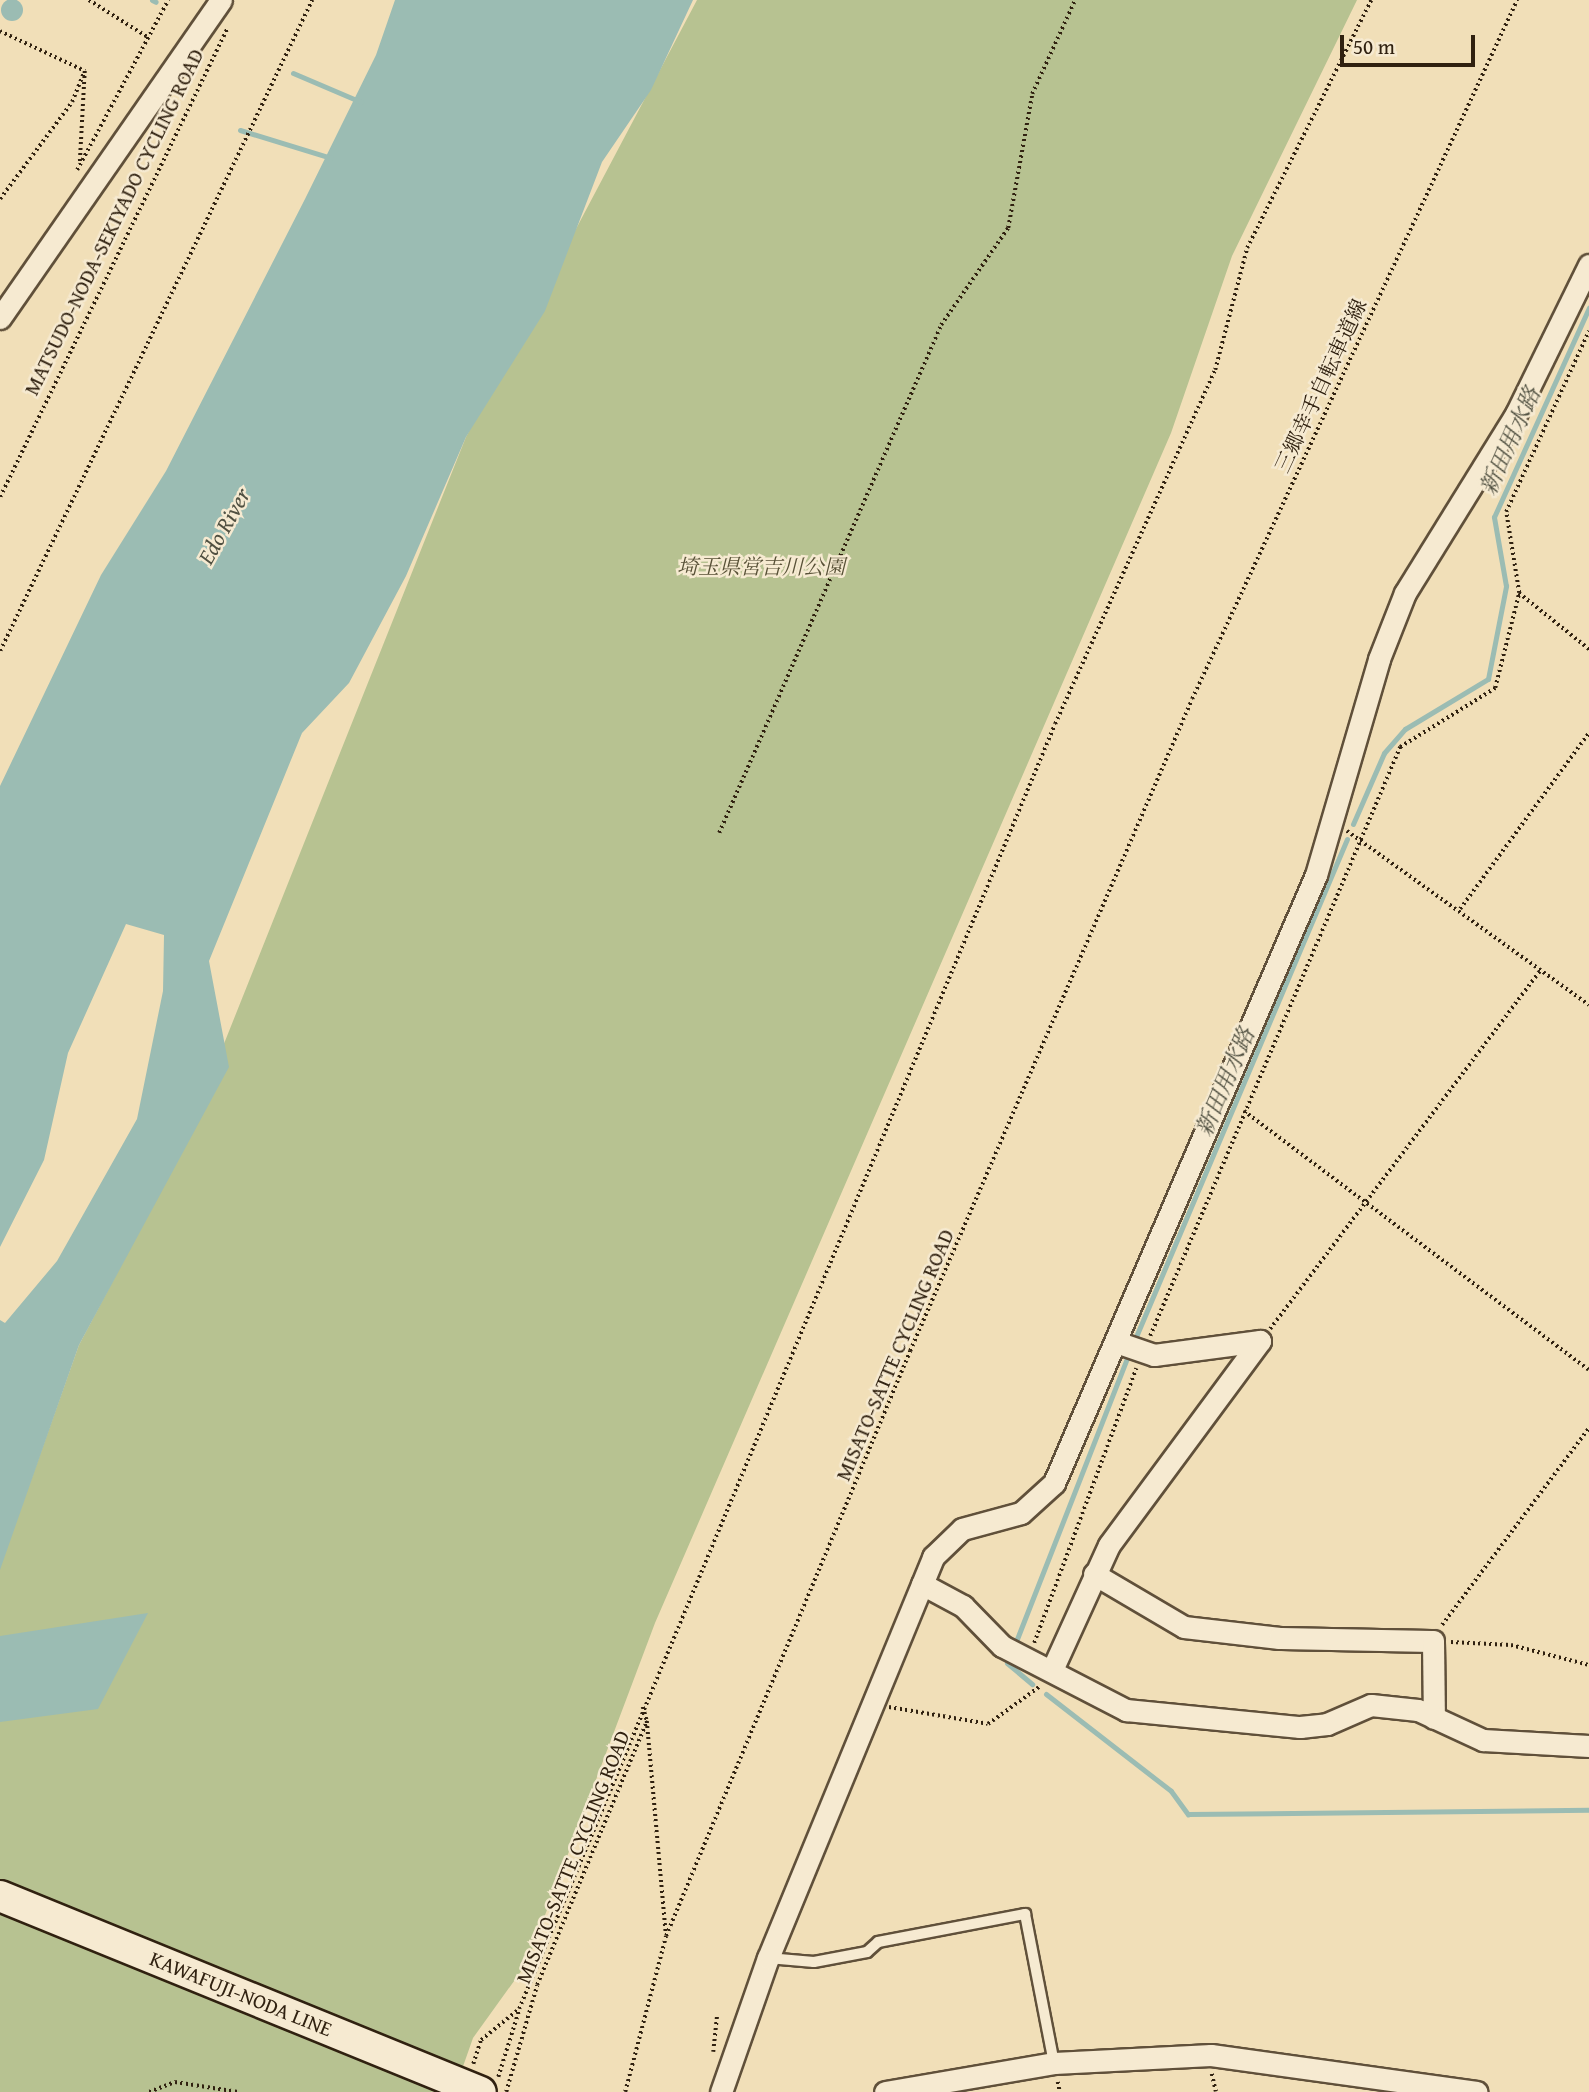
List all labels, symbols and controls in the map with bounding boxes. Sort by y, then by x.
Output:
scale bar [1344,21,1479,65]
text: 50 m [1353,31,1395,62]
street label: MATSUDO-NODA-SEKIYADO CYCLING ROAD [19,45,209,399]
street label: 三郷幸手自転車道線 [1270,295,1372,477]
water label: 新田用水路 [1474,383,1546,499]
water label: Edo River [192,483,256,569]
park label: 埼玉県営吉川公園 [677,554,845,580]
water label: 新田用水路 [1190,1024,1260,1140]
street label: MISATO-SATTE CYCLING ROAD [831,1225,959,1485]
street label: MISATO-SATTE CYCLING ROAD [511,1727,635,1987]
street label: KAWAFUJI-NODA LINE [146,1946,336,2042]

